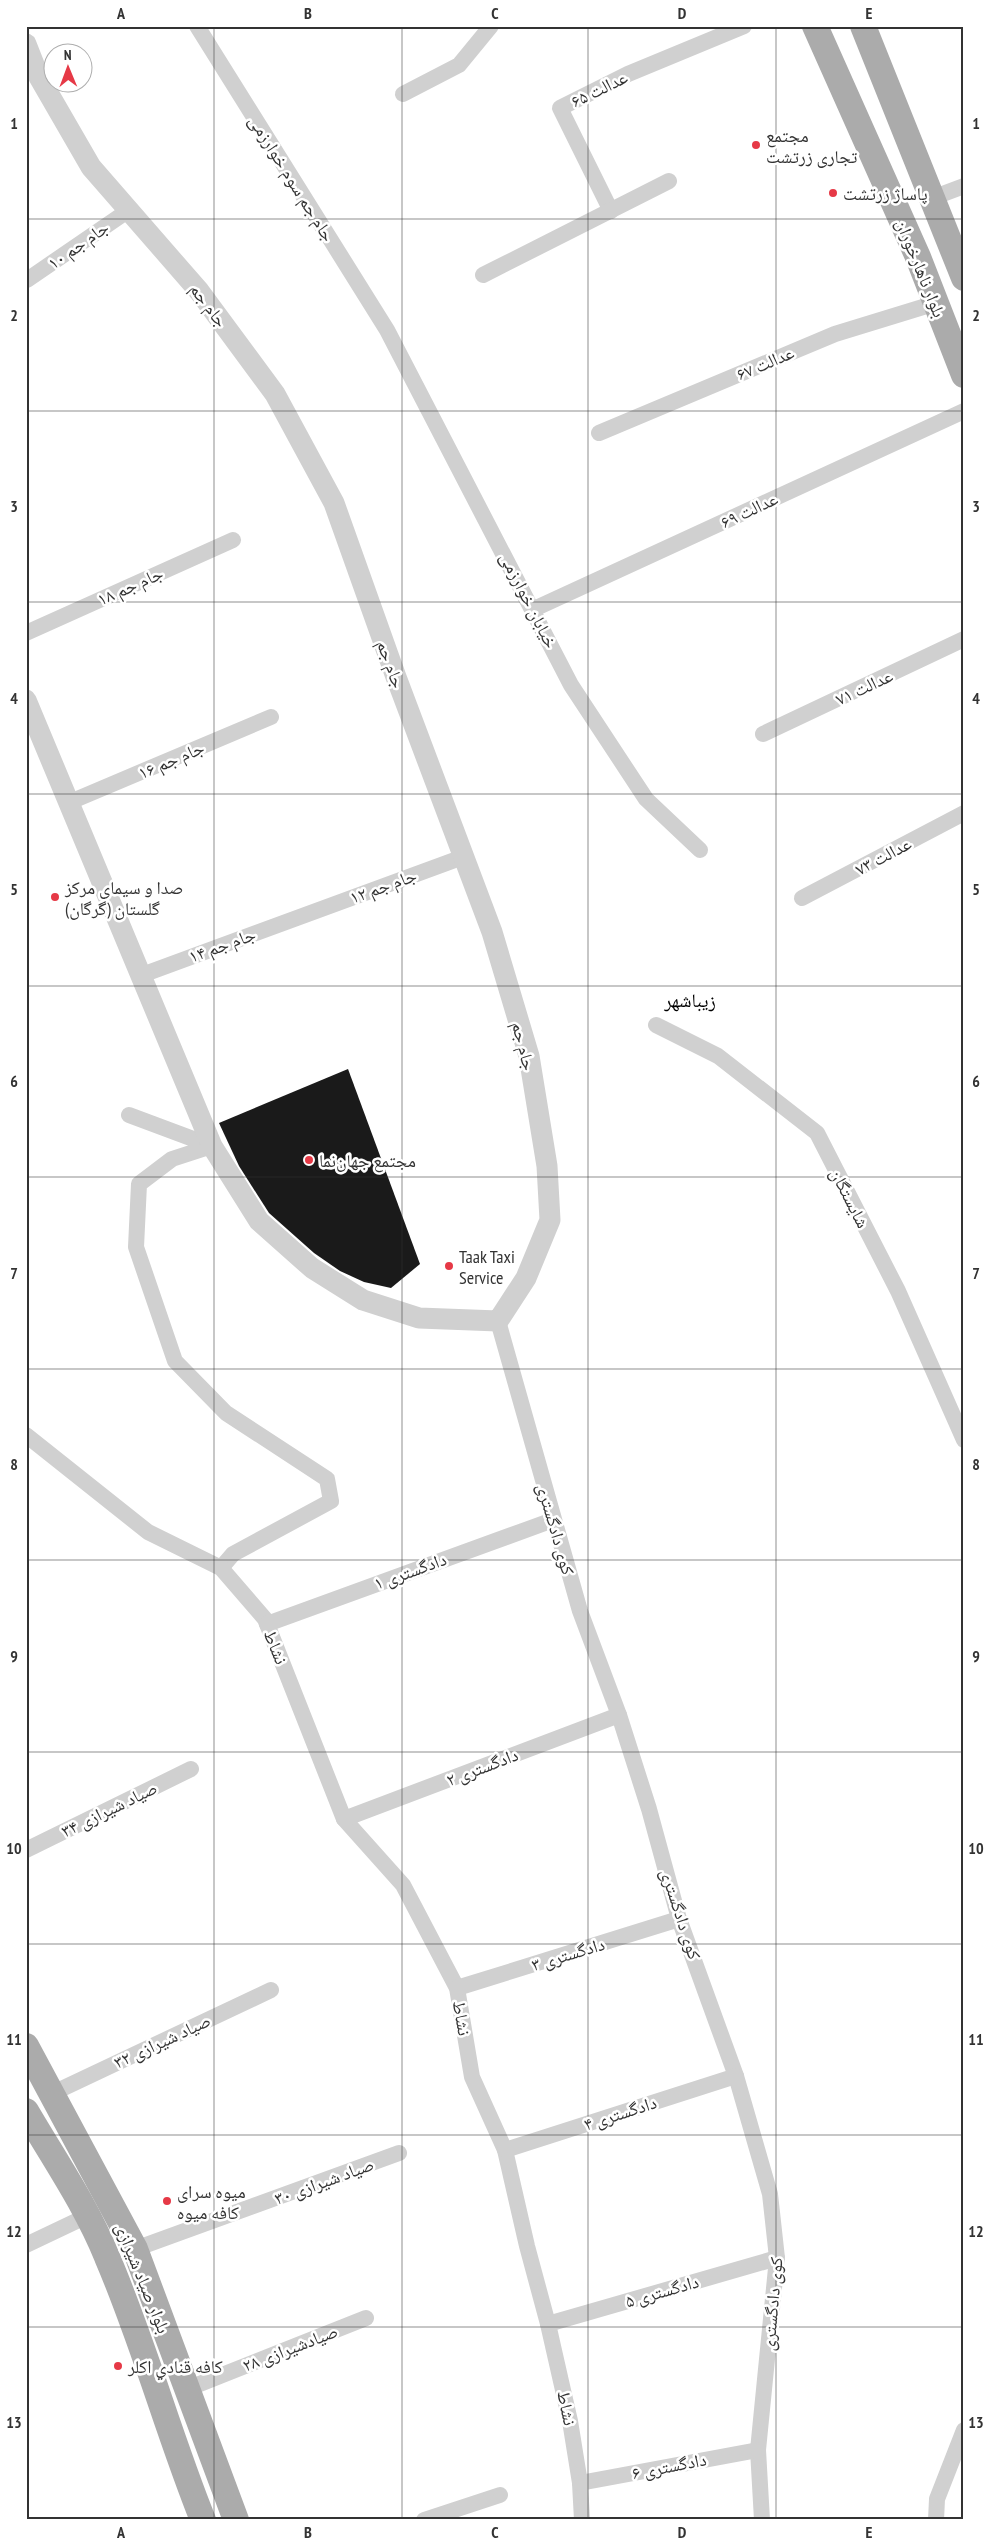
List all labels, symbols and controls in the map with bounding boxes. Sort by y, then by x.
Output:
text: A [116,3,126,23]
text: B [304,3,312,23]
text: C [491,3,499,23]
text: D [678,3,687,23]
text: E [866,3,873,23]
north arrow [42,42,92,92]
text: N [64,46,72,64]
street label: عدالت ۶۵ [567,65,631,113]
street label: جام جم سوم خوارزمی [243,110,340,246]
text: 1 [10,113,18,133]
text: 1 [972,113,980,133]
place label: مجتمع تجاری زرتشت [766,124,857,168]
marker: مجتمع تجاری زرتشت [750,139,762,151]
place label: پاساژ زرتشت [843,182,928,205]
marker: پاساژ زرتشت [827,187,839,199]
street label: بلوار ناهارخوران [891,215,951,321]
street label: ۱۰ جام جم [43,216,114,275]
street label: جام جم [184,278,233,332]
text: 2 [10,305,18,325]
text: 2 [972,305,980,325]
street label: عدالت ۶۷ [733,341,797,385]
street label: عدالت ۶۹ [717,487,781,533]
text: 3 [10,496,18,516]
text: 3 [972,496,980,516]
street label: خیابان خوارزمی [495,548,563,652]
street label: ۱۸ جام جم [94,561,167,612]
street label: جام جم [371,637,410,692]
street label: عدالت ۷۱ [832,664,896,710]
text: 4 [10,688,18,708]
text: 4 [972,688,980,708]
street label: ۱۶ جام جم [134,736,208,785]
street label: عدالت ۷۳ [851,832,915,880]
street label: ۱۲ جام جم [346,863,420,910]
place label: صدا و سیمای مرکز گلستان (گرگان) [64,876,184,920]
text: 5 [10,879,18,899]
text: 5 [972,879,980,899]
marker: صدا و سیمای مرکز گلستان (گرگان) [49,891,61,903]
street label: ۱۴ جام جم [185,922,259,969]
district label: زیباشهر [663,988,716,1012]
street label: جام جم [506,1019,541,1073]
text: 6 [10,1071,18,1091]
text: 6 [972,1071,980,1091]
place label: مجتمع جهان‌نما [319,1149,416,1173]
marker: مجتمع جهان‌نما [303,1154,315,1166]
street label: شایستگان [825,1164,875,1232]
place label: Taak Taxi Service [459,1245,515,1289]
marker: Taak Taxi Service [443,1260,455,1272]
text: 7 [10,1263,18,1283]
text: 7 [972,1263,980,1283]
text: 8 [10,1454,18,1474]
text: 8 [972,1454,980,1474]
street label: کوی دادگستری [532,1481,580,1578]
street label: دادگستری ۱ [371,1547,449,1595]
street label: نشاط [259,1626,293,1668]
text: 9 [10,1646,18,1666]
text: 9 [972,1646,980,1666]
street label: دادگستری ۲ [443,1743,521,1791]
street label: صیاد شیرازی ۳۴ [57,1776,161,1842]
text: 10 [6,1838,22,1858]
text: 10 [968,1838,984,1858]
street label: کوی دادگستری [655,1866,707,1963]
street label: دادگستری ۳ [529,1932,607,1976]
street label: نشاط [448,1999,476,2037]
street label: صیاد شیرازی ۳۲ [110,2009,214,2073]
text: 11 [6,2029,22,2049]
text: 11 [968,2029,984,2049]
street label: دادگستری ۴ [581,2090,659,2136]
street label: صیاد شیرازی ۳۰ [271,2152,377,2210]
place label: میوه سرای کافه میوه [177,2180,246,2224]
marker: میوه سرای کافه میوه [161,2195,173,2207]
street label: بلوار صیاد شیرازی [110,2219,176,2337]
text: 12 [6,2221,22,2241]
text: 12 [968,2221,984,2241]
street label: کوی دادگستری [756,2256,788,2352]
street label: دادگستری ۵ [623,2270,701,2312]
street label: ۲۸ صیادشیرازی [239,2319,341,2377]
place label: كافه قنادي اكلر [127,2355,223,2381]
marker: كافه قنادي اكلر [112,2360,124,2372]
street label: نشاط [552,2388,582,2428]
text: 13 [6,2412,22,2432]
text: 13 [968,2412,984,2432]
street label: دادگستری ۶ [630,2448,708,2484]
text: A [116,2522,126,2542]
text: B [304,2522,312,2542]
text: C [491,2522,499,2542]
text: D [678,2522,687,2542]
text: E [866,2522,873,2542]

